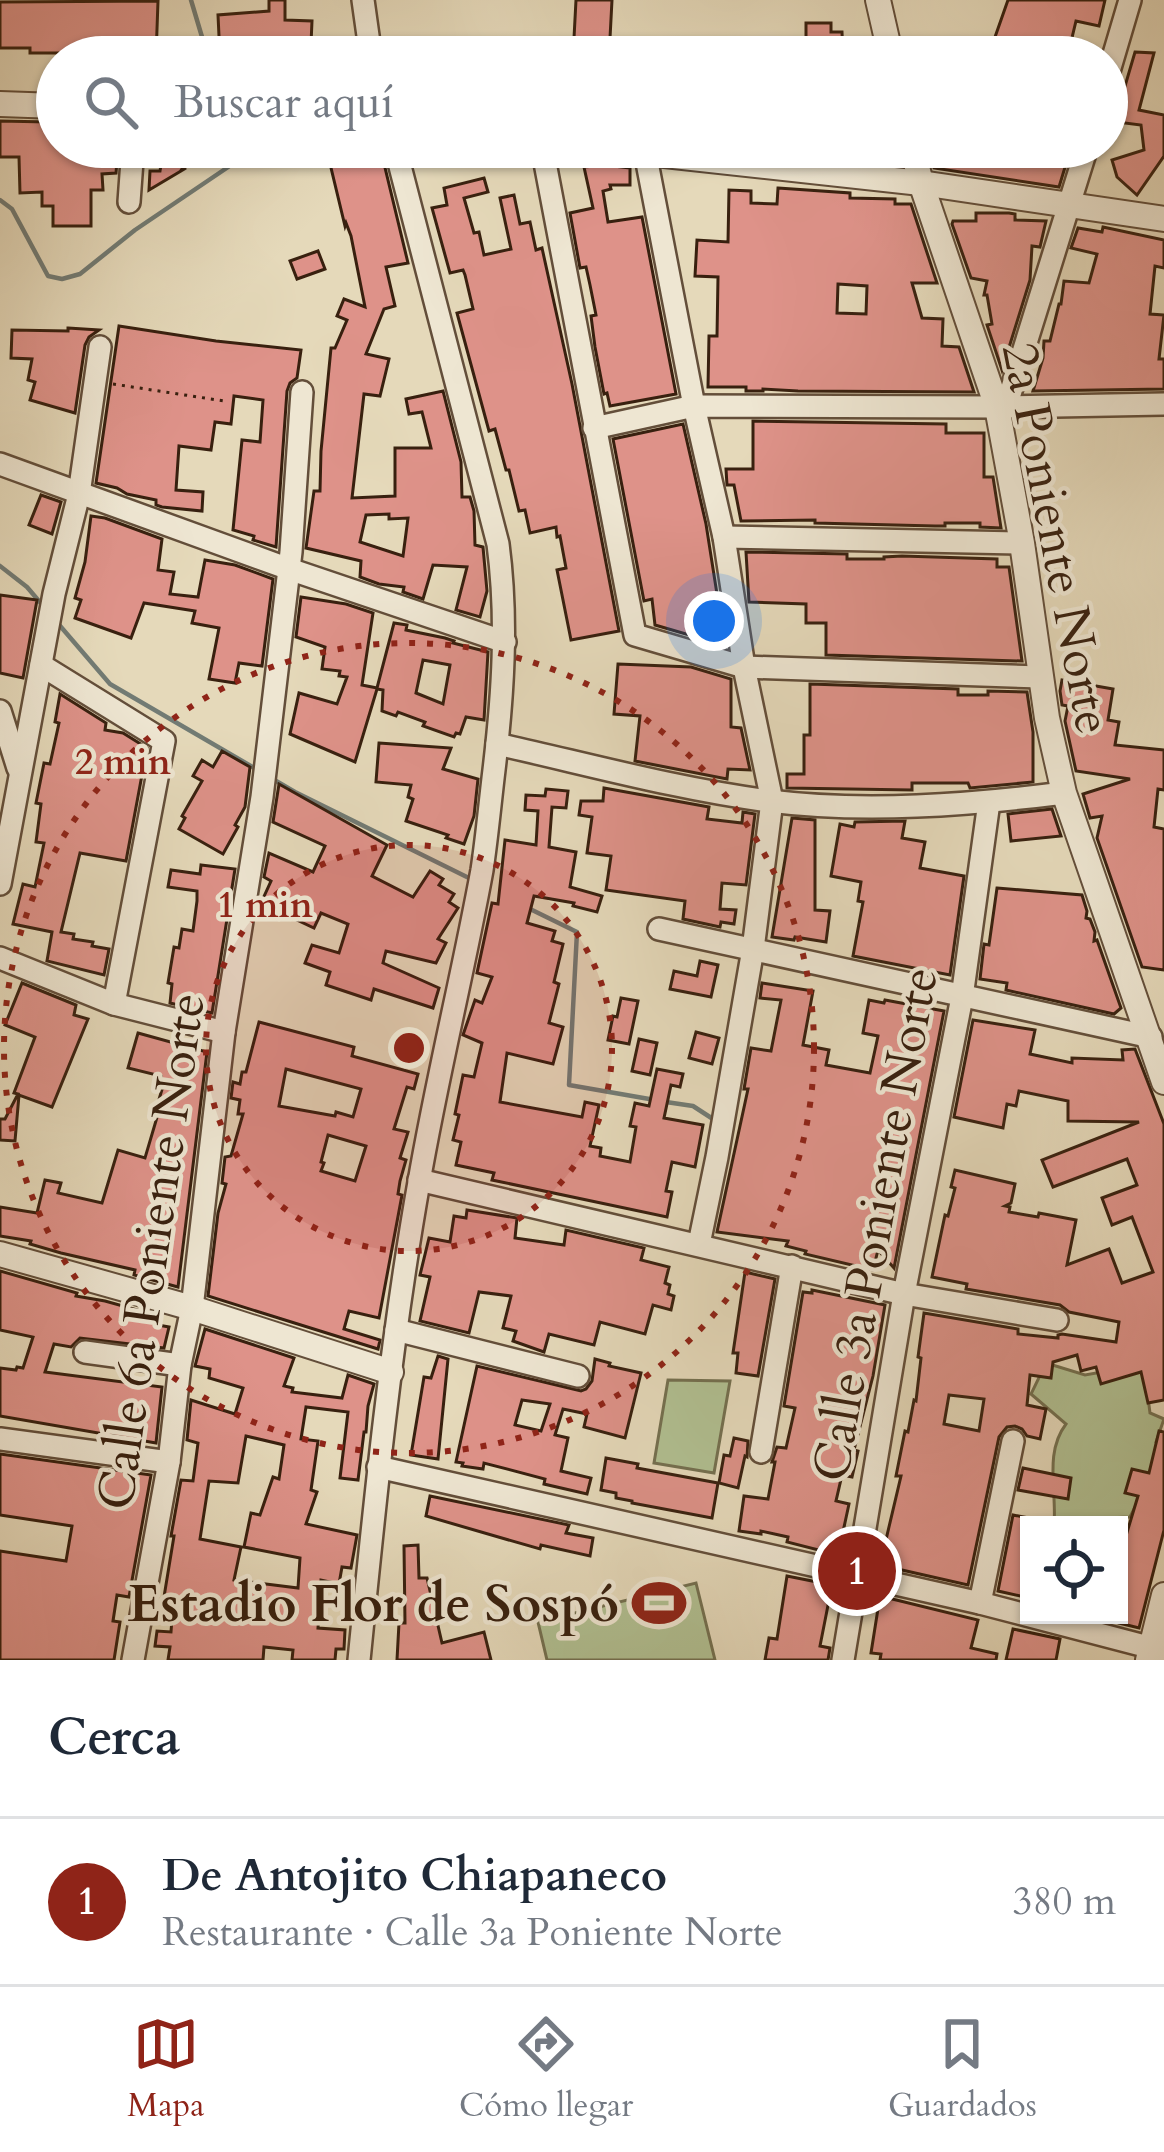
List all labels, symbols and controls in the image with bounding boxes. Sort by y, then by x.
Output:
search box [36,36,1128,168]
icon: search [78,69,144,135]
text: Buscar aquí [174,72,394,133]
street label: 2a Poniente Norte [984,337,1128,740]
your location [684,591,744,651]
text: 2 min [75,738,171,787]
text: 1 min [217,881,313,930]
street label: Calle 3a Poniente Norte [796,962,956,1487]
street label: Calle 6a Poniente Norte [81,989,223,1514]
centre of rings [388,1027,430,1069]
map controls [1020,1516,1128,1624]
button: locate [1020,1516,1128,1624]
pin: 1 [818,1526,896,1616]
place label: Estadio Flor de Sospó [128,1570,619,1640]
sports icon: Estadio Flor de Sospó [630,1574,688,1632]
text: Cerca [48,1703,180,1773]
text: De Antojito Chiapaneco [162,1845,667,1906]
text: 1 [77,1875,97,1928]
text: 380 m [1013,1875,1116,1928]
text: Restaurante · Calle 3a Poniente Norte [162,1906,783,1959]
tab: Mapa [127,2011,204,2128]
tab: Cómo llegar [459,2011,633,2128]
tab: Guardados [888,2011,1037,2128]

